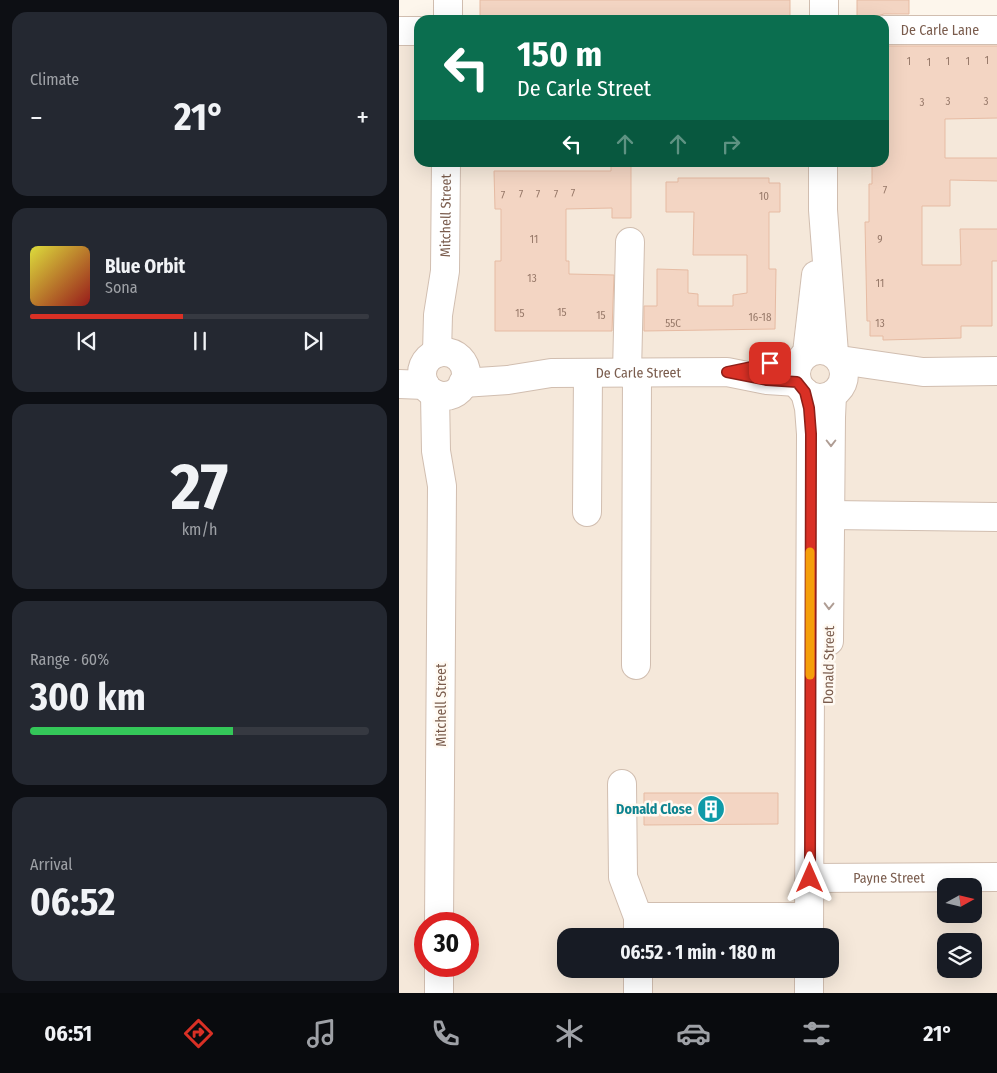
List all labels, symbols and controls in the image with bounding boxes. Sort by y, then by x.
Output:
street label: De Carle Lane [901,22,979,39]
text: 150 m [517,33,602,75]
icon: left [434,35,499,100]
house number: 1 [985,54,989,67]
house number: 1 [907,55,911,68]
house number: 1 [946,55,950,68]
house number: 1 [966,55,970,68]
house number: 1 [927,56,931,69]
text: Climate [30,70,79,89]
text: De Carle Street [517,75,651,102]
text: 21° [174,94,225,140]
house number: 3 [946,95,951,108]
house number: 3 [984,95,989,108]
house number: 3 [920,96,925,109]
text: − [30,101,43,134]
text: + [356,101,369,134]
icon: left [558,130,586,158]
icon: ahead [611,130,639,158]
icon: ahead [664,130,692,158]
icon: right [717,130,745,158]
street label: Mitchell Street [437,173,454,257]
house number: 7 [883,184,888,197]
house number: 7 [571,187,576,200]
house number: 7 [519,188,524,201]
house number: 7 [536,188,541,201]
house number: 7 [554,188,559,201]
house number: 7 [501,189,506,202]
house number: 10 [759,190,769,203]
house number: 11 [530,233,538,246]
house number: 9 [877,233,883,246]
text: Blue Orbit [105,255,185,278]
house number: 13 [527,272,537,285]
house number: 11 [876,277,884,290]
text: Sona [105,278,138,297]
house number: 15 [557,306,567,319]
house number: 15 [515,307,525,320]
house number: 15 [596,309,606,322]
house number: 16-18 [749,311,772,324]
house number: 55C [665,317,681,330]
house number: 13 [875,317,885,330]
icon: previous [73,327,101,355]
icon: pause [186,327,214,355]
icon: next [299,327,327,355]
pin [749,342,791,384]
icon: arrive [756,349,784,377]
street label: De Carle Street [596,364,682,381]
one-way arrow [826,440,836,448]
text: 27 [171,448,228,526]
text: km/h [182,520,217,539]
one-way arrow [824,602,834,610]
street label: Donald Street [820,625,838,704]
text: Range · 60% [30,650,109,669]
street label: Mitchell Street [433,663,450,747]
text: 300 km [30,674,146,720]
building icon: Donald Close [696,794,726,824]
place label: Donald Close [616,801,692,818]
position arrow [783,851,835,903]
text: Arrival [30,855,72,874]
street label: Payne Street [853,869,925,886]
north arrow [937,878,981,922]
map controls [937,878,982,978]
text: 06:52 [30,879,115,925]
speed limit sign: 30 [414,912,479,977]
button: layers [937,933,982,978]
text: 06:52 · 1 min · 180 m [620,941,776,964]
icon: directions [181,1016,216,1051]
icon: music [304,1016,339,1051]
icon: phone [428,1016,463,1051]
icon: climate [552,1016,587,1051]
icon: car [676,1016,711,1051]
icon: filters [799,1016,834,1051]
text: 06:51 [44,1020,92,1047]
text: 21° [923,1020,953,1047]

